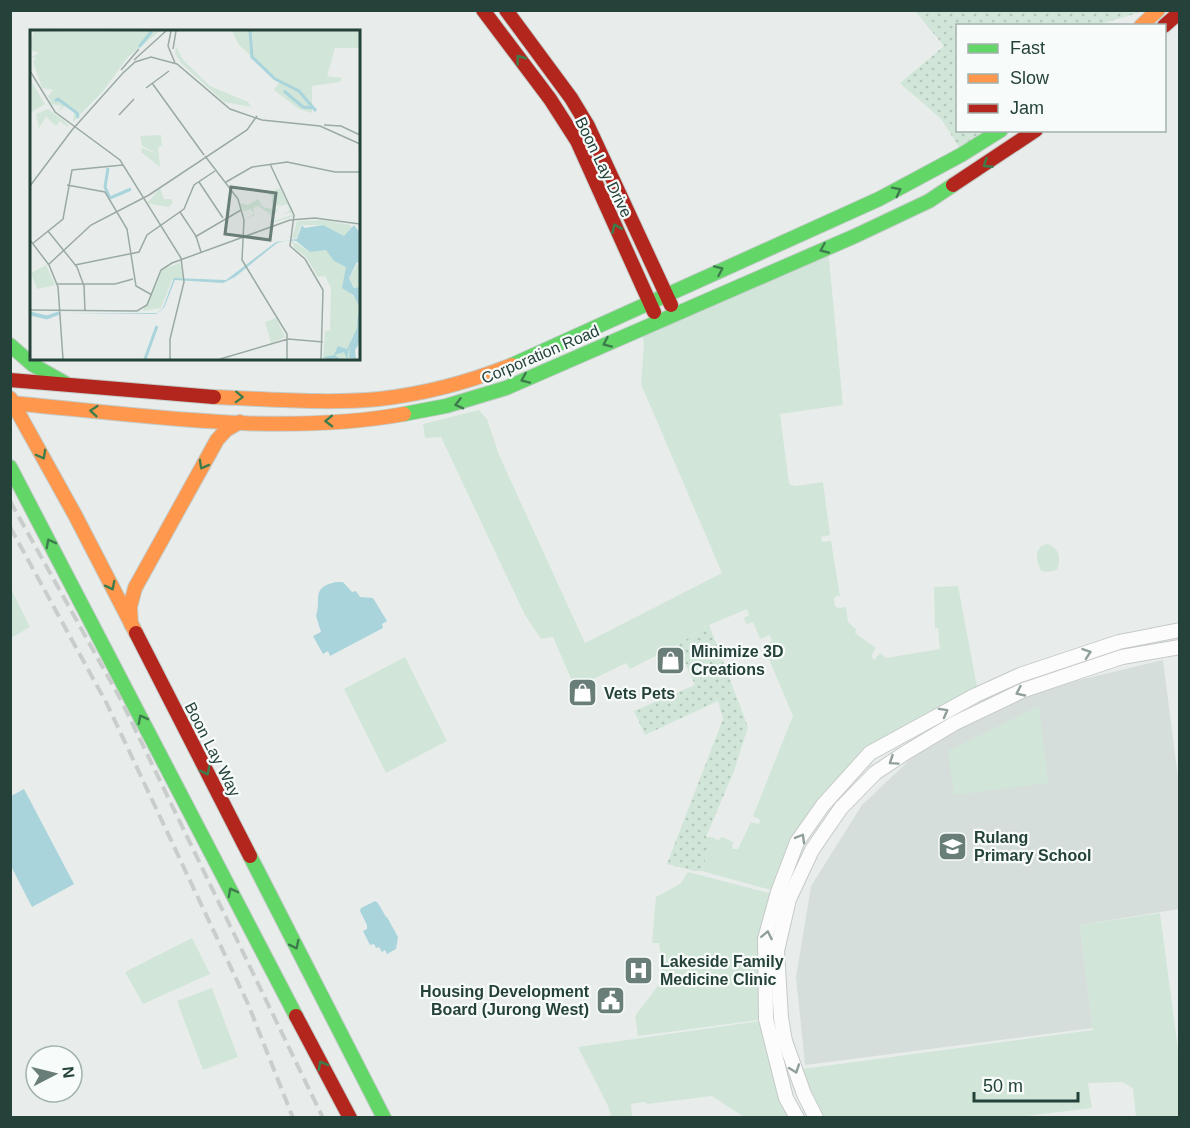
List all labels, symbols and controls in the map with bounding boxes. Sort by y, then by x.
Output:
legend [956,24,1166,132]
inset map [30,30,360,360]
text: Fast [1010,38,1045,58]
one-way arrow [517,55,528,66]
text: Slow [1010,68,1050,88]
text: Jam [1010,98,1044,118]
street label: Boon Lay Drive [572,114,635,220]
one-way arrow [983,156,994,167]
one-way arrow [891,187,901,198]
one-way arrow [611,224,623,235]
one-way arrow [819,242,830,254]
one-way arrow [713,266,724,278]
street label: Corporation Road [479,322,602,387]
one-way arrow [603,335,614,347]
one-way arrow [520,372,531,384]
one-way arrow [235,391,244,404]
one-way arrow [454,396,464,409]
one-way arrow [89,405,98,418]
one-way arrow [324,415,333,427]
one-way arrow [35,448,46,459]
one-way arrow [199,459,210,469]
one-way arrow [46,539,57,550]
one-way arrow [104,580,115,590]
place label: Minimize 3D Creations [691,643,783,678]
shop icon: Minimize 3D Creations [654,644,686,676]
one-way arrow [1081,648,1092,660]
shop icon: Vets Pets [567,677,599,709]
place label: Vets Pets [604,685,675,702]
one-way arrow [1016,685,1027,697]
street label: Boon Lay Way [181,699,244,799]
one-way arrow [938,708,949,719]
one-way arrow [138,715,149,726]
one-way arrow [889,753,900,764]
one-way arrow [199,765,210,776]
place label: Rulang Primary School [974,829,1091,864]
school or university icon: Rulang Primary School [937,830,969,862]
one-way arrow [793,834,805,844]
one-way arrow [228,888,239,898]
one-way arrow [760,930,773,940]
one-way arrow [287,938,299,949]
place label: Lakeside Family Medicine Clinic [660,953,784,988]
hospital icon: Lakeside Family Medicine Clinic [623,954,655,986]
place label: Housing Development Board (Jurong West) [420,983,590,1018]
public building icon: Housing Development Board (Jurong West) [594,984,626,1016]
north arrow [24,1044,84,1104]
one-way arrow [318,1061,329,1071]
one-way arrow [788,1063,801,1074]
text: N [59,1065,78,1079]
scale bar [974,1065,1078,1103]
text: 50 m [983,1076,1023,1096]

